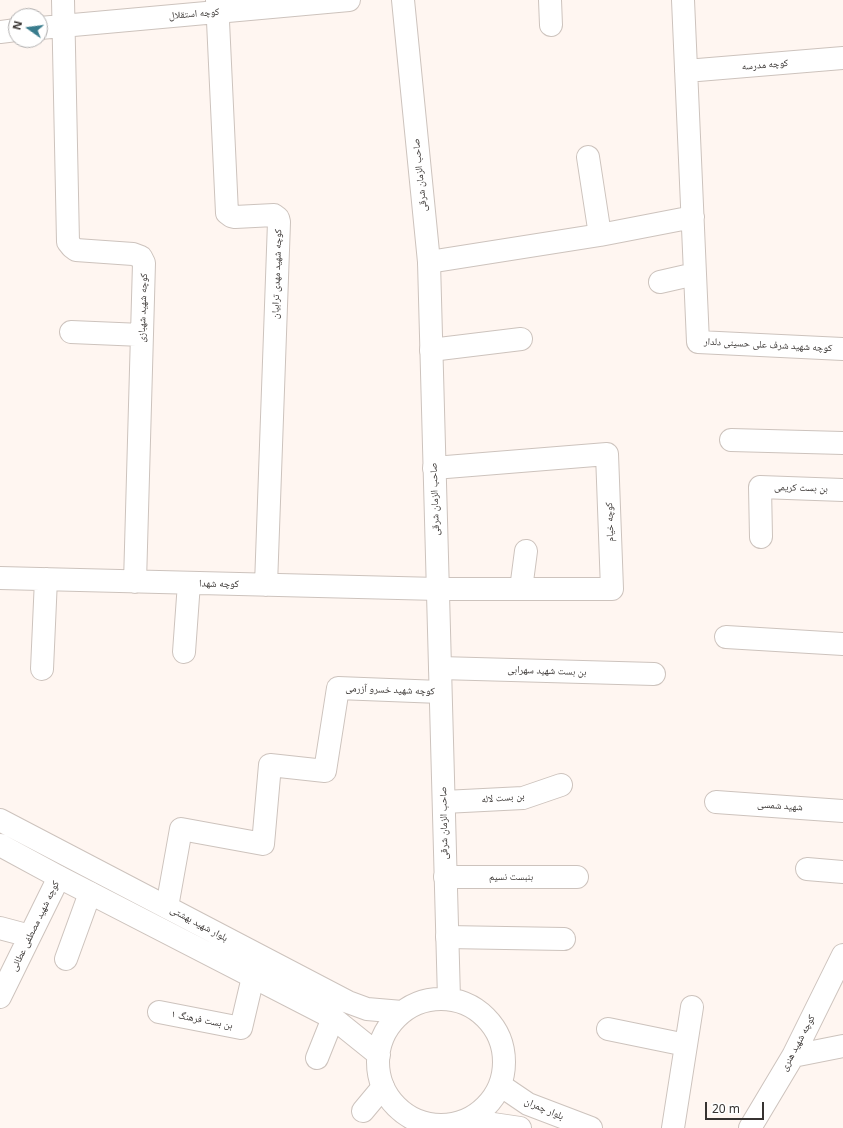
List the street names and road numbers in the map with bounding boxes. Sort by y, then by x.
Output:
street label: کوچه استقلال [168,6,220,22]
street label: کوچه مدرسه [741,57,789,73]
street label: صاحب الزمان شرقی [410,138,430,212]
street label: کوچه شهید مهدی ترابیان [269,229,285,319]
street label: کوچه شهید شهبازی [136,273,150,343]
street label: کوچه شهید شرف علی حسینی دلدار [704,336,832,354]
street label: صاحب الزمان شرقی [428,462,442,536]
street label: بن بست کریمی [774,481,828,495]
street label: کوچه خیام [603,502,617,542]
street label: کوچه شهدا [199,578,239,590]
street label: بن بست شهید سهرابی [507,664,587,678]
street label: کوچه شهید خسرو آزرمی [345,682,435,698]
street label: صاحب الزمان شرقی [437,786,451,860]
street label: بن بست لاله [481,790,525,806]
street label: شهید شمسی [757,798,803,814]
street label: بنبست نسیم [489,871,533,883]
street label: کوچه شهید مصطفی عطائی [8,879,62,973]
street label: بلوار شهید بهشتی [168,904,230,944]
street label: بن بست فرهنگ ۱ [170,1008,234,1032]
street label: کوچه شهید هنری [778,1013,818,1073]
street label: بلوار چمران [523,1095,565,1123]

